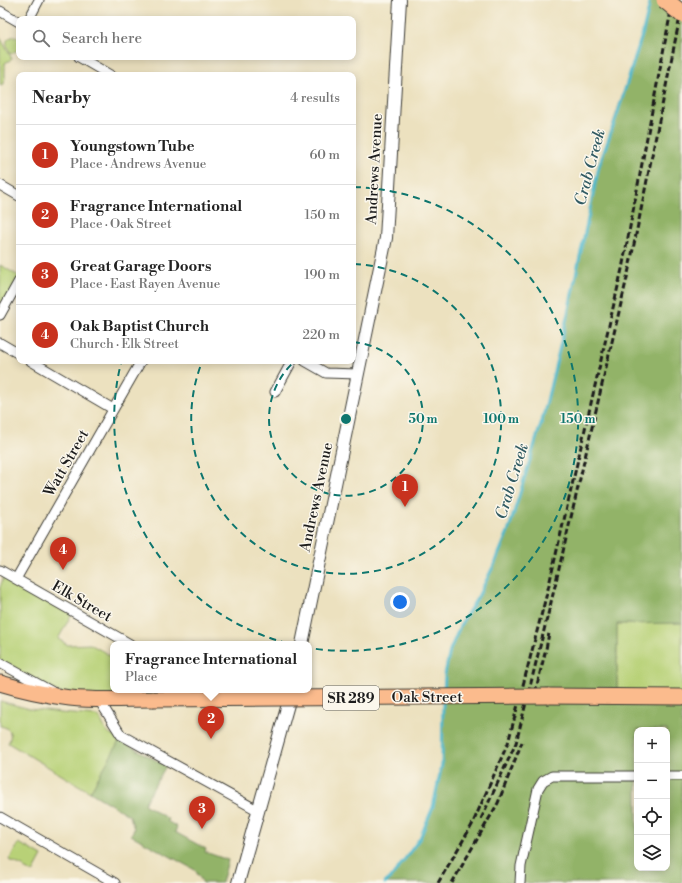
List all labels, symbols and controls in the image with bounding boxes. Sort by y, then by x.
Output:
search box [16,16,356,60]
icon: search [30,27,52,49]
text: Search here [62,29,142,48]
text: Nearby [32,87,91,109]
text: 4 results [290,90,340,106]
street label: Andrews Avenue [362,113,387,226]
water label: Crab Creek [570,127,610,208]
text: Youngstown Tube [70,137,195,156]
text: 1 [42,147,48,163]
text: 60 m [309,147,340,163]
text: Place · Andrews Avenue [70,156,206,172]
text: Fragrance International [70,197,242,216]
text: 2 [41,207,49,223]
text: 150 m [305,207,340,223]
text: Place · Oak Street [70,216,171,232]
text: Great Garage Doors [70,257,211,276]
text: 3 [41,267,49,283]
text: 190 m [304,267,340,283]
text: Place · East Rayen Avenue [70,276,220,292]
text: Oak Baptist Church [70,317,209,336]
text: 4 [41,327,49,343]
text: 220 m [302,327,340,343]
text: Church · Elk Street [70,336,179,352]
centre of rings [339,412,353,426]
text: 50 m [408,412,438,427]
text: 100 m [483,412,519,427]
text: 150 m [561,412,595,427]
street label: Watt Street [39,426,94,501]
street label: Andrews Avenue [295,441,337,555]
water label: Crab Creek [491,441,533,522]
pin: 1 [392,474,418,507]
pin: 4 [50,537,76,570]
street label: Elk Street [48,577,116,627]
your location [390,592,410,612]
popup [110,641,312,693]
text: Fragrance International [125,650,297,669]
text: Place [125,669,157,685]
road number: SR 289 [323,686,379,710]
street label: Oak Street [392,688,463,707]
pin: 2 [198,706,224,739]
map controls [634,727,670,871]
button: + [634,727,670,763]
button: − [634,763,670,799]
pin: 3 [189,796,215,829]
button: locate [634,799,670,835]
button: layers [634,835,670,871]

